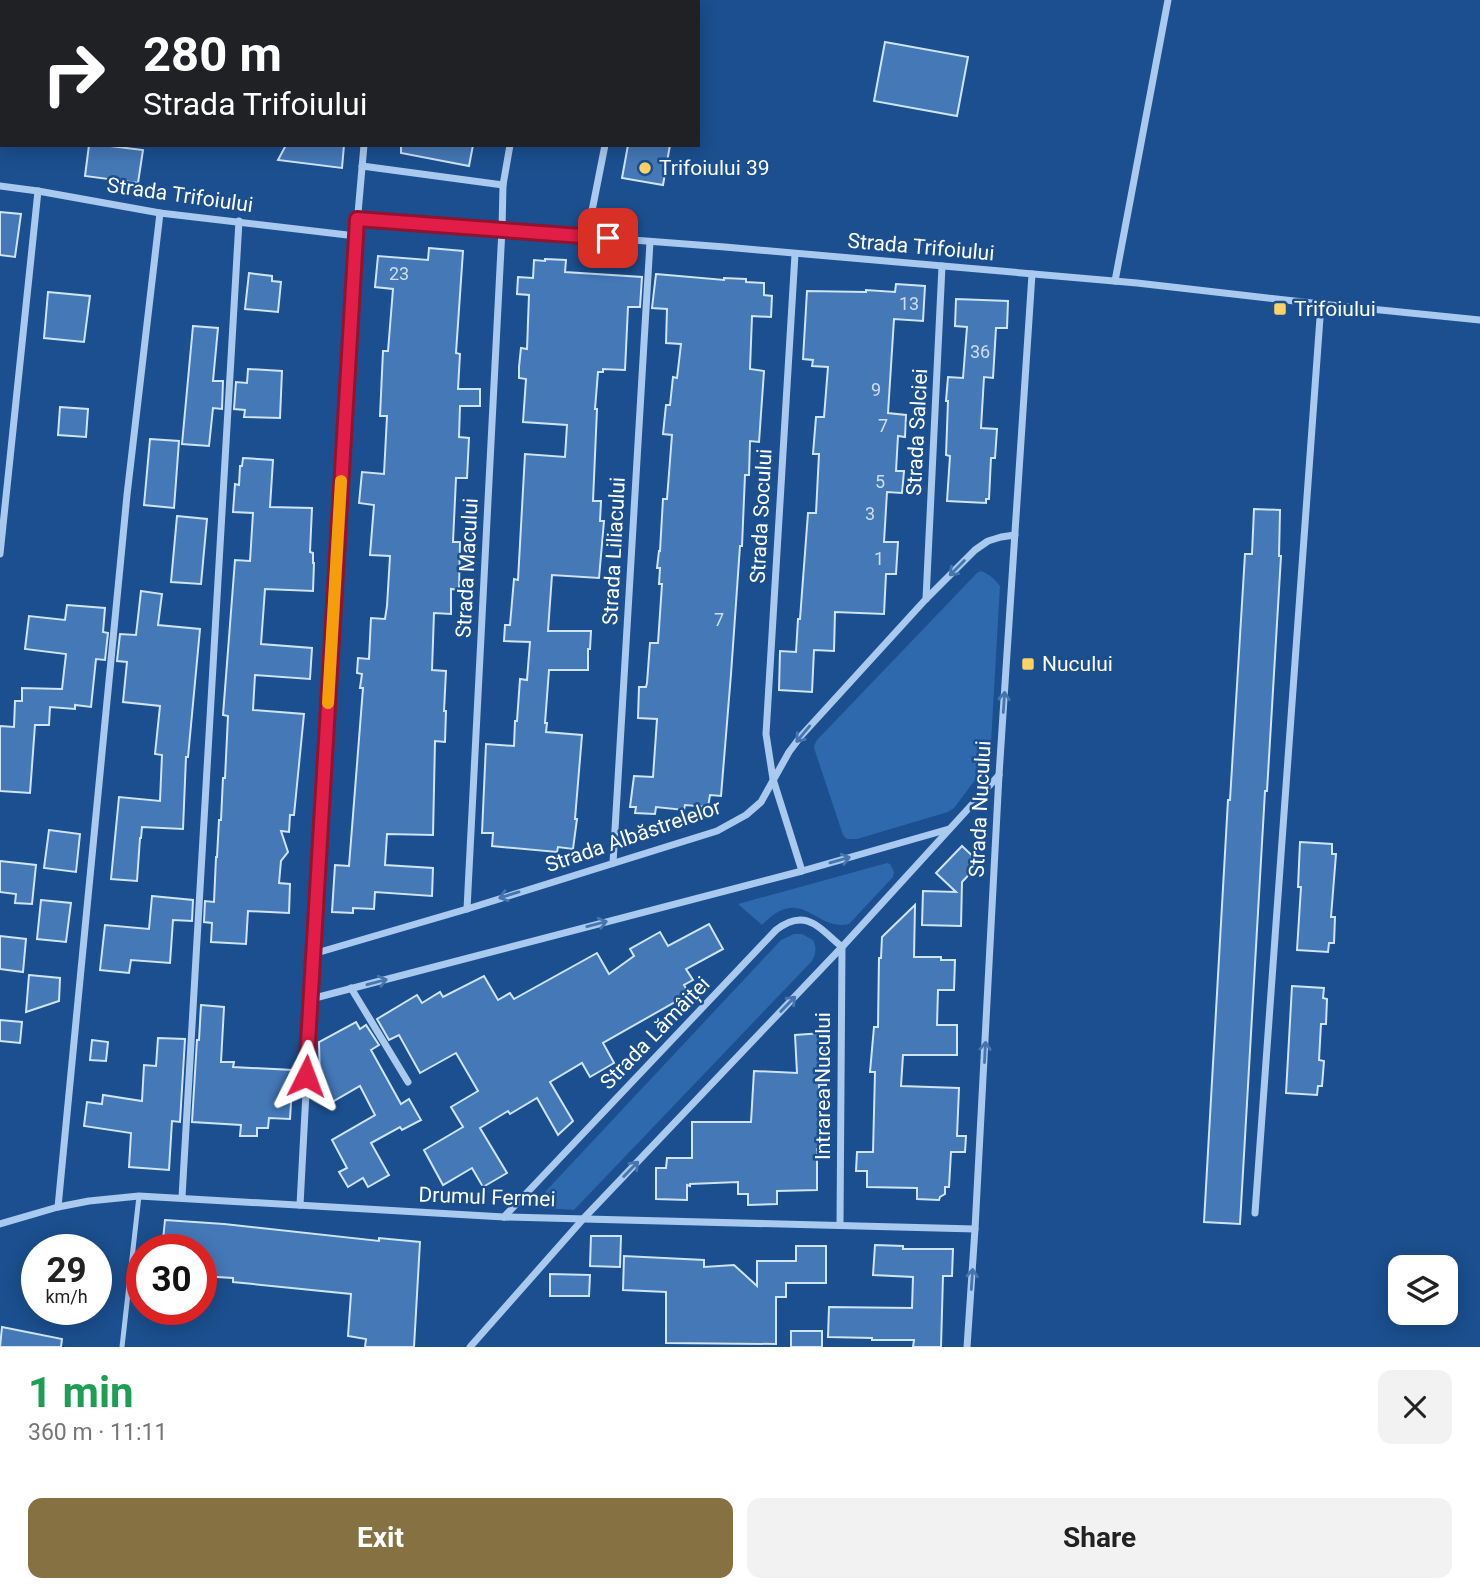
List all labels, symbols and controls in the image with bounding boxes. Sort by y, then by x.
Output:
text: 280 m [143,26,282,83]
icon: right [28,28,119,119]
text: Strada Trifoiului [143,85,367,123]
place label: Trifoiului 39 [659,156,770,180]
marker: Trifoiului 39 [637,160,653,176]
street label: Strada Trifoiului [105,173,255,217]
pin [578,208,638,268]
icon: arrive [589,219,627,257]
street label: Strada Trifoiului [847,229,995,265]
house number: 23 [389,263,409,284]
house number: 13 [899,293,919,314]
place label: Trifoiului [1294,297,1376,321]
marker: Trifoiului [1272,301,1288,317]
house number: 36 [970,341,990,362]
street label: Strada Salciei [902,368,932,496]
house number: 9 [871,379,881,400]
house number: 7 [878,415,888,436]
street label: Strada Socului [745,448,777,584]
house number: 5 [875,471,885,492]
street label: Strada Liliacului [598,476,630,626]
street label: Strada Macului [451,497,483,639]
house number: 3 [865,503,875,524]
house number: 1 [874,548,884,569]
one-way arrow [949,559,966,576]
house number: 7 [714,609,724,630]
place label: Nucului [1042,652,1113,676]
marker: Nucului [1020,656,1036,672]
one-way arrow [998,692,1011,714]
one-way arrow [795,725,811,743]
street label: Strada Nucului [964,740,996,878]
street label: Strada Albăstrelelor [542,795,724,877]
one-way arrow [829,853,851,866]
one-way arrow [499,890,521,903]
one-way arrow [586,917,608,930]
street label: Strada Lămâiței [595,972,715,1095]
one-way arrow [365,975,387,988]
one-way arrow [780,995,796,1013]
street label: Intrarea Nucului [811,1012,835,1160]
position arrow [269,1039,343,1113]
one-way arrow [978,1041,991,1064]
one-way arrow [623,1160,640,1177]
street label: Drumul Fermei [418,1183,556,1211]
speed limit sign: 30 [126,1234,217,1325]
text: 29 [46,1250,87,1291]
map controls [1388,1255,1458,1325]
button: layers [1388,1255,1458,1325]
one-way arrow [966,1268,979,1291]
text: km/h [45,1286,88,1307]
text: 1 min [28,1368,134,1417]
button: close [1378,1370,1452,1444]
text: 360 m · 11:11 [28,1419,167,1446]
button: Exit [28,1498,733,1578]
button: Share [747,1498,1452,1578]

